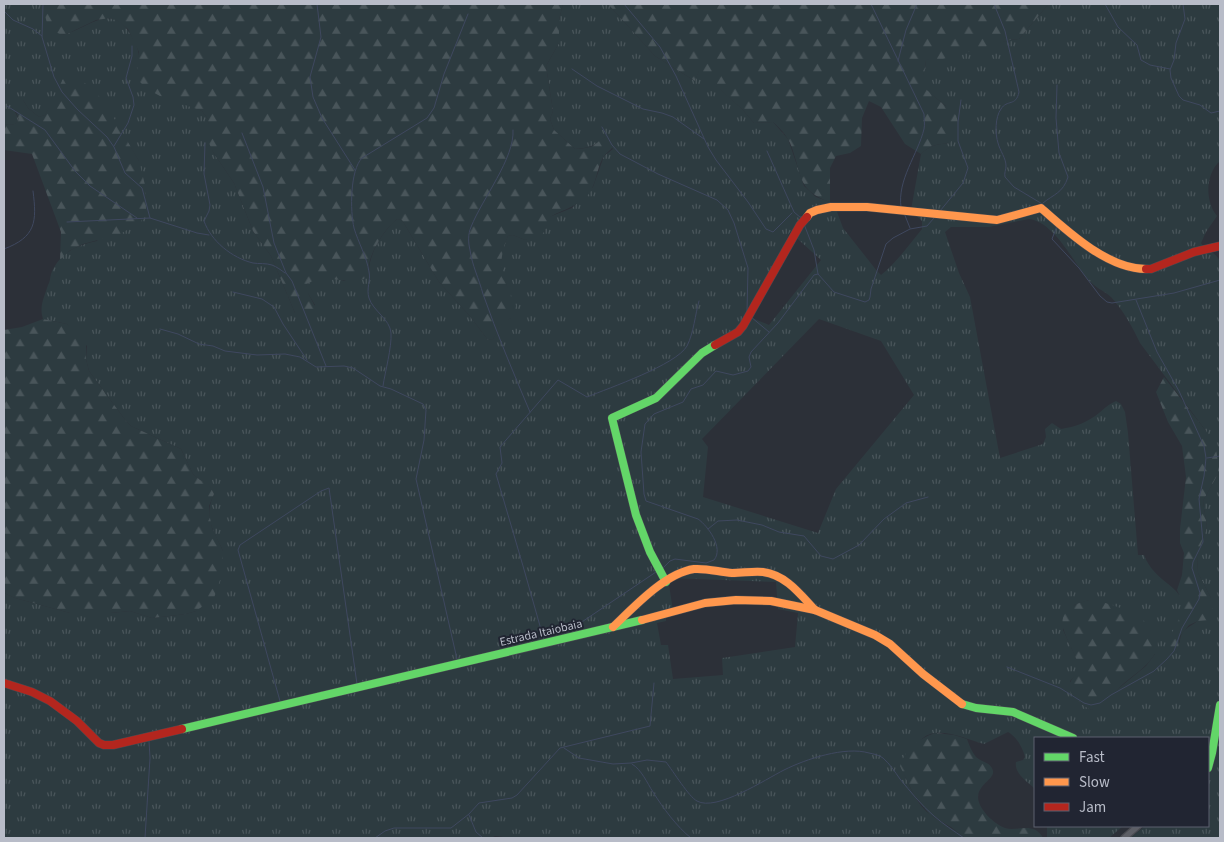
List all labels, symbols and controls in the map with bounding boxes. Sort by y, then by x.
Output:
street label: Estrada Itaiobaia [498,615,584,651]
legend [1034,737,1209,827]
text: Fast [1079,747,1105,768]
text: Slow [1079,772,1110,793]
text: Jam [1079,797,1106,818]

